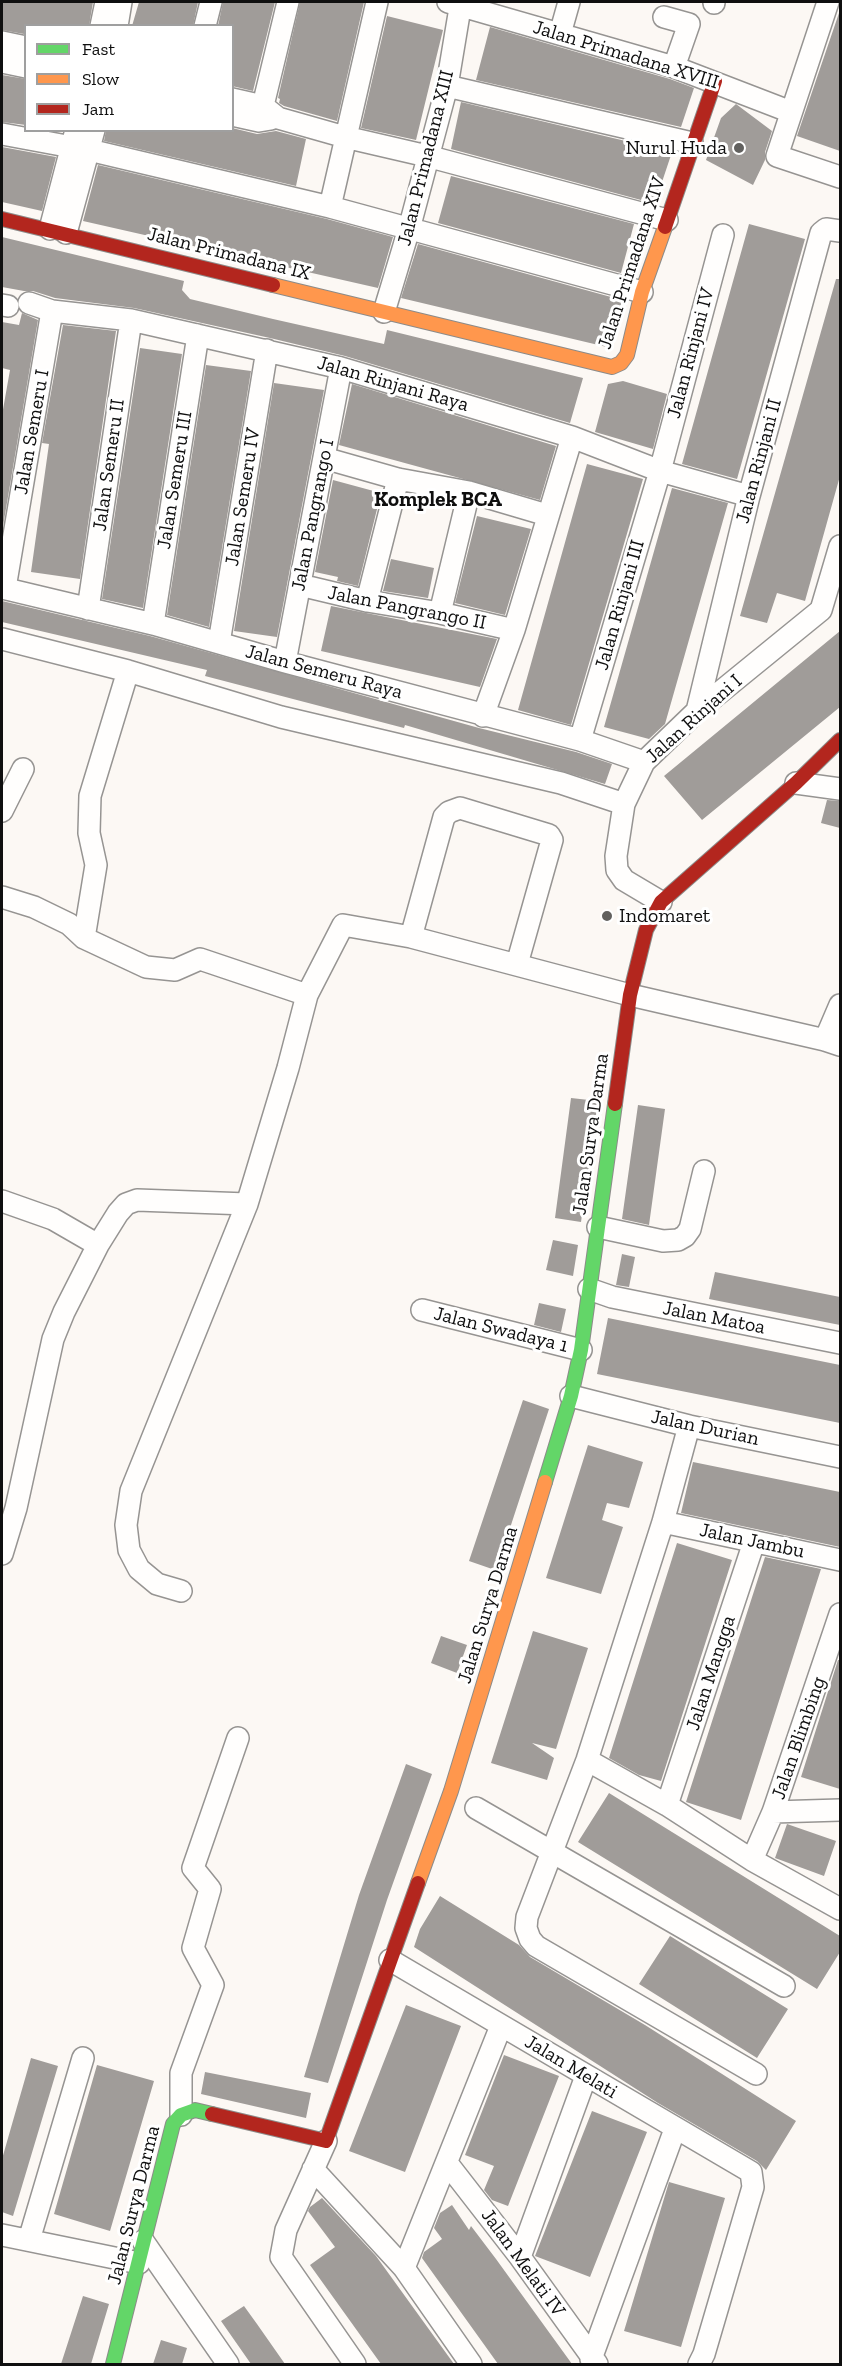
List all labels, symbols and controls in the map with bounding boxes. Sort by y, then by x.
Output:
street label: Jalan Primadana XVIII [530,15,722,95]
legend [24,24,234,132]
text: Fast [82,38,115,60]
text: Slow [82,68,119,90]
street label: Jalan Primadana XIII [393,68,459,248]
text: Jam [82,98,114,120]
place label: Nurul Huda [625,136,727,160]
marker: Nurul Huda [732,141,746,155]
street label: Jalan Primadana XIV [593,174,671,352]
street label: Jalan Primadana IX [145,222,313,286]
street label: Jalan Rinjani IV [662,285,720,421]
street label: Jalan Rinjani Raya [315,351,471,417]
street label: Jalan Semeru I [9,368,55,496]
street label: Jalan Rinjani II [731,396,787,526]
street label: Jalan Semeru II [88,397,130,533]
street label: Jalan Semeru III [152,409,198,551]
street label: Jalan Semeru IV [220,426,266,568]
street label: Jalan Pangrango I [286,437,340,593]
district label: Komplek BCA [374,487,502,513]
street label: Jalan Rinjani III [590,537,650,673]
street label: Jalan Pangrango II [326,581,488,635]
street label: Jalan Semeru Raya [243,640,405,704]
street label: Jalan Rinjani I [641,669,747,769]
place label: Indomaret [619,904,710,928]
marker: Indomaret [600,909,614,923]
street label: Jalan Surya Darma [568,1052,614,1216]
street label: Jalan Matoa [661,1296,767,1340]
street label: Jalan Swadaya 1 [432,1302,570,1358]
street label: Jalan Durian [649,1405,761,1451]
street label: Jalan Jambu [697,1518,807,1564]
street label: Jalan Surya Darma [453,1524,523,1686]
street label: Jalan Mangga [681,1613,741,1733]
street label: Jalan Blimbing [767,1674,831,1802]
street label: Jalan Melati [520,2030,622,2104]
street label: Jalan Surya Darma [103,2123,165,2287]
street label: Jalan Melati IV [476,2204,570,2322]

